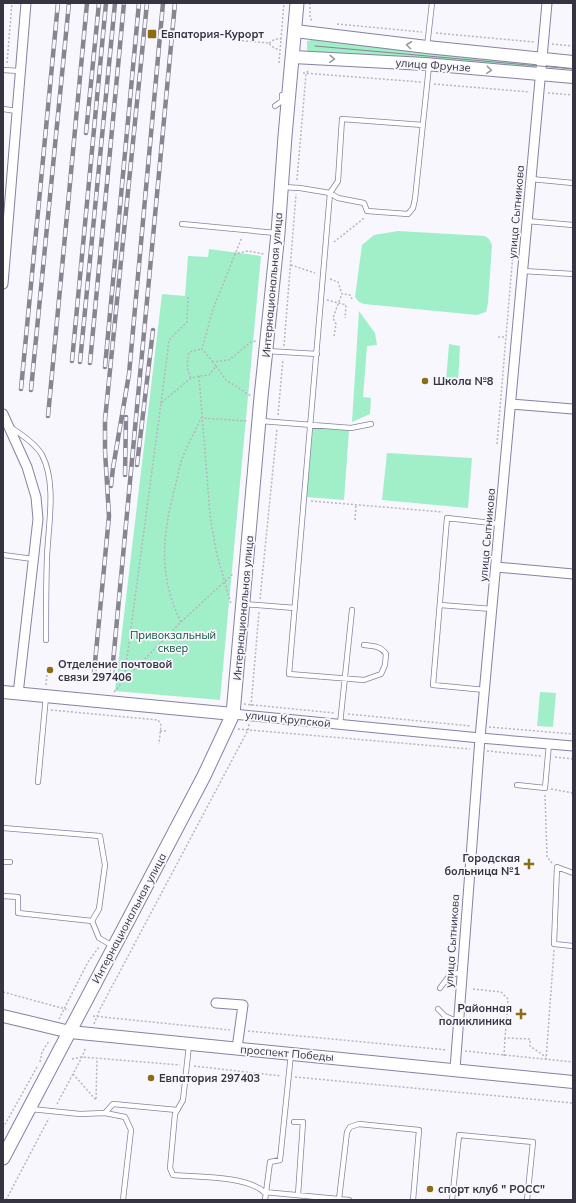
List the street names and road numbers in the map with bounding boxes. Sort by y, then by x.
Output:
street label: улица Фрунзе [395,55,471,75]
street label: улица Сытникова [505,165,527,259]
street label: Интернациональная улица [259,212,285,358]
street label: улица Сытникова [476,488,498,582]
street label: Интернациональная улица [230,535,256,681]
street label: улица Крупской [245,708,331,730]
street label: Интернациональная улица [89,850,169,986]
street label: улица Сытникова [442,894,462,988]
street label: проспект Победы [240,1042,334,1064]

